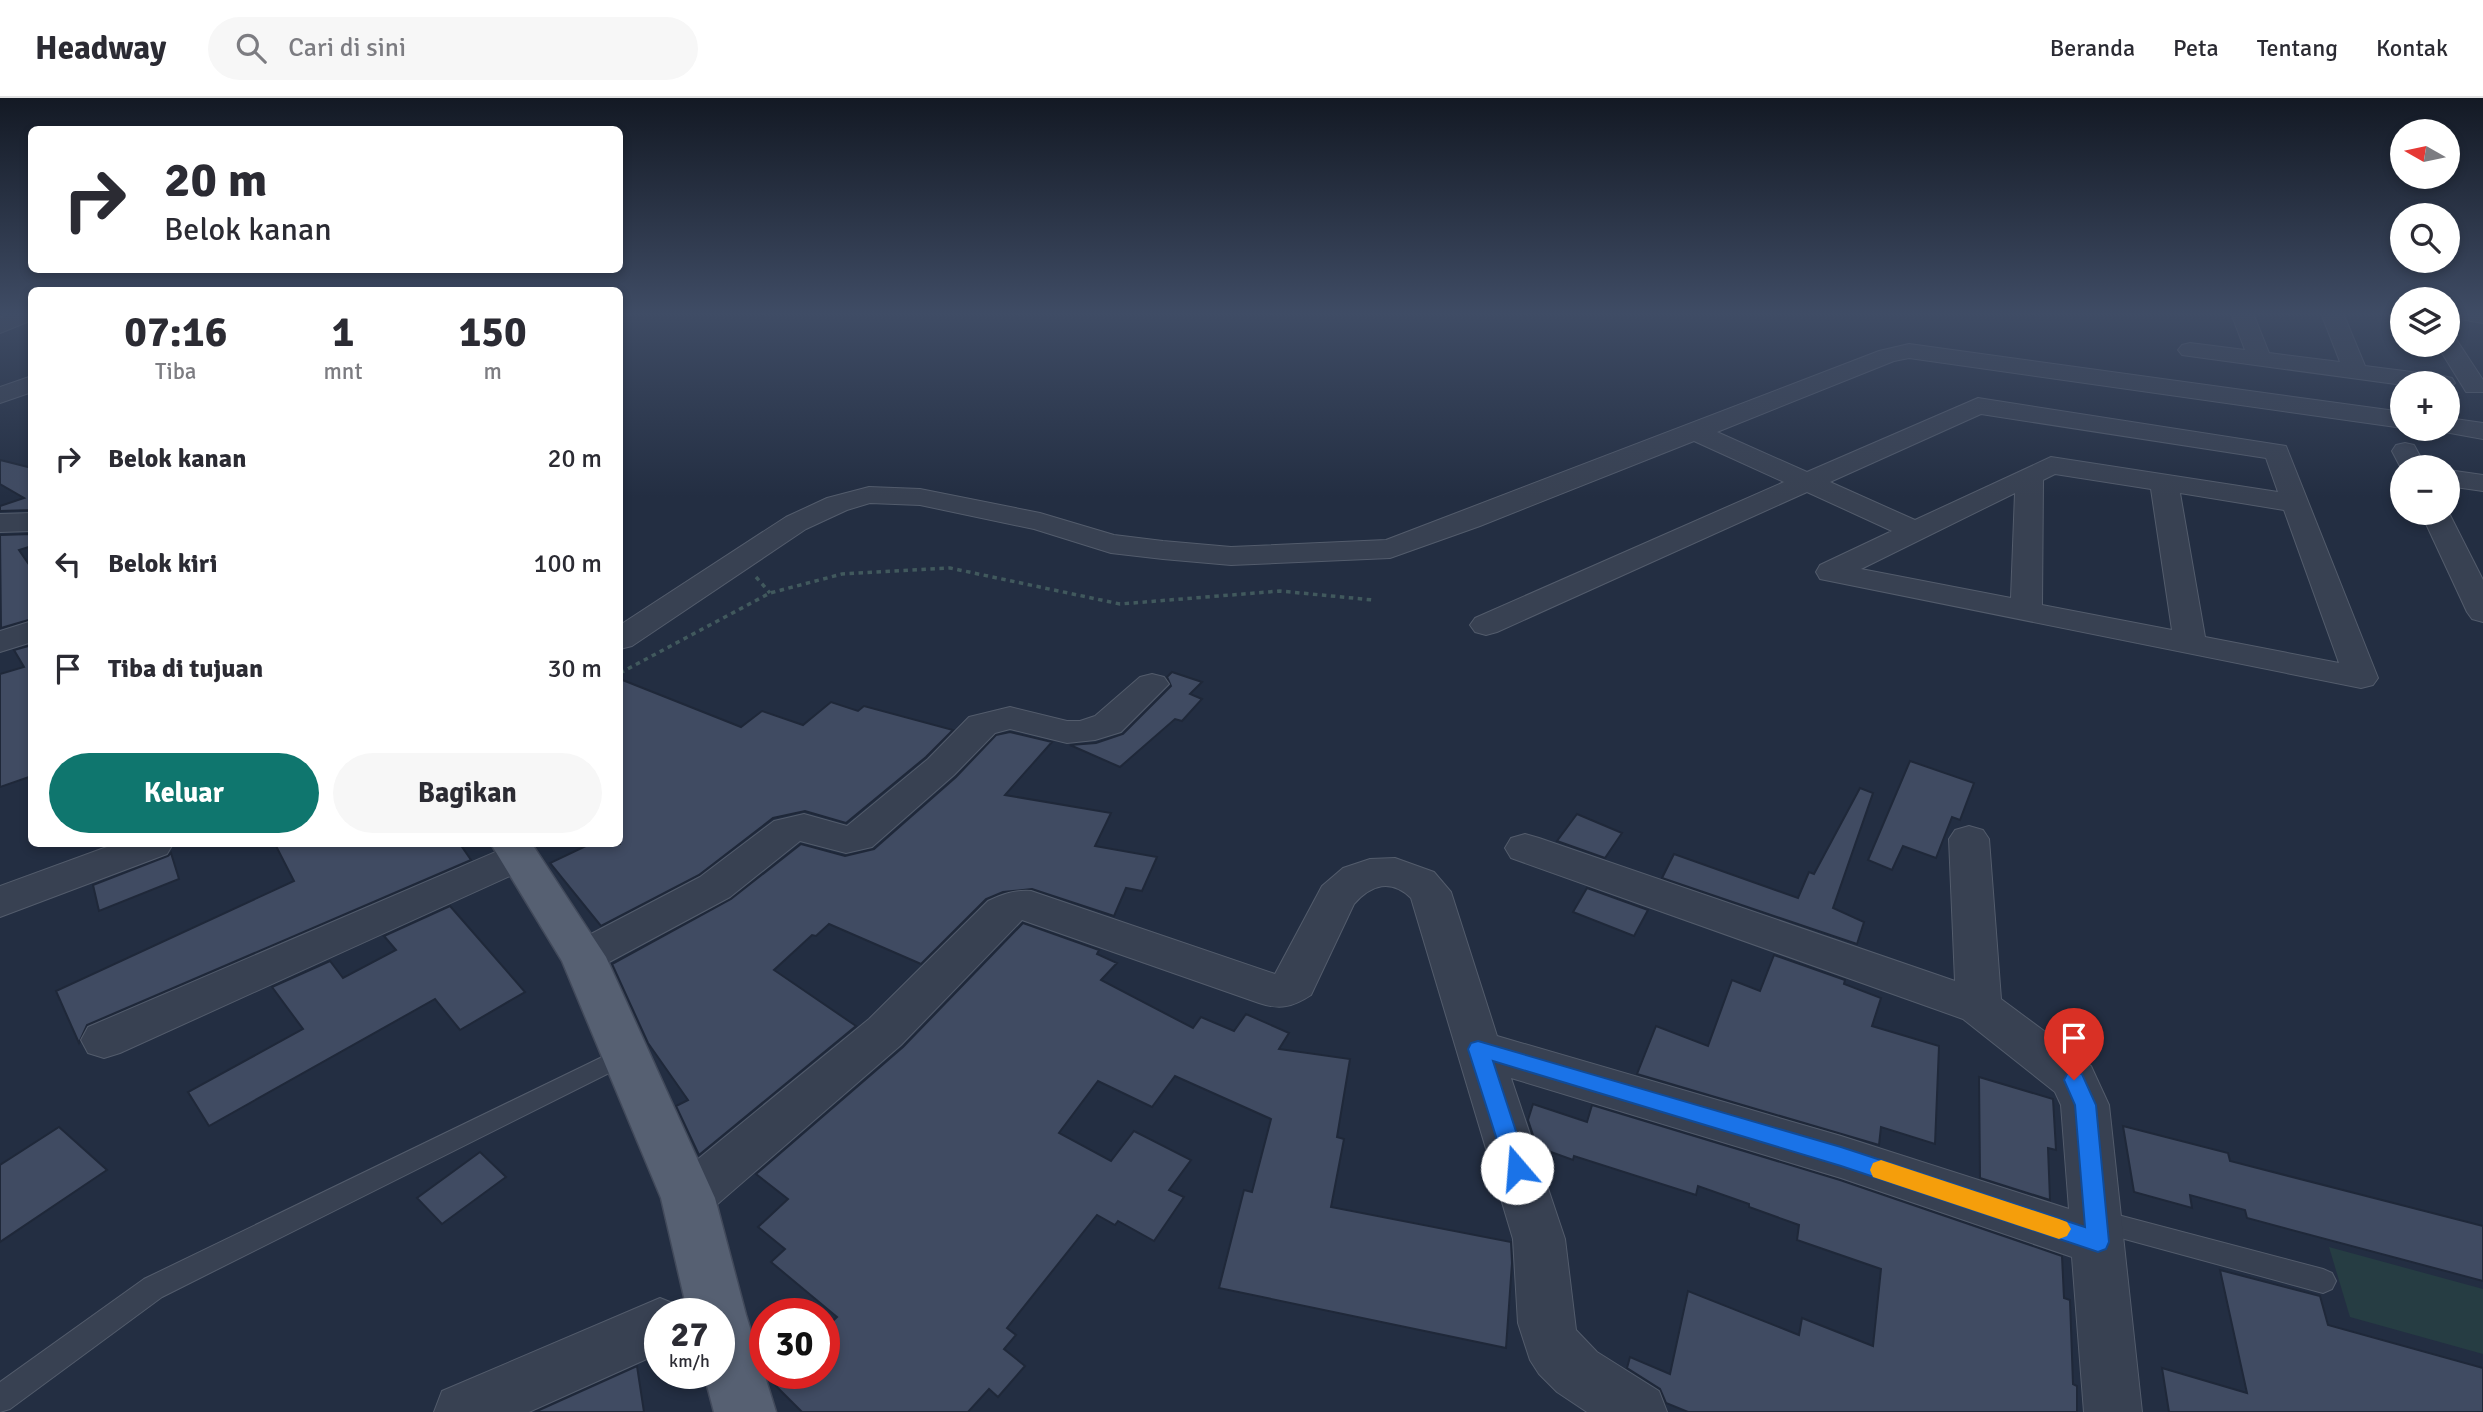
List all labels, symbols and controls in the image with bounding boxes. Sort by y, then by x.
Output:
search box [208,17,698,80]
text: Headway [35,28,166,69]
icon: search [232,29,270,67]
text: Cari di sini [288,32,406,64]
text: Beranda [2050,33,2135,63]
text: Peta [2173,33,2219,63]
text: Tentang [2257,33,2338,63]
text: Kontak [2376,33,2448,63]
north arrow [2390,119,2460,189]
map controls [2390,119,2460,525]
text: 20 m [164,150,267,210]
icon: right [49,154,140,245]
button: search [2390,203,2460,273]
text: Belok kanan [164,210,332,249]
button: layers [2390,287,2460,357]
text: 07:16 [124,307,227,358]
text: 1 [332,307,354,358]
text: 150 [459,307,527,358]
text: Tiba [155,357,196,386]
text: mnt [324,357,362,386]
text: m [484,357,502,386]
button: + [2390,371,2460,441]
icon: right [49,440,87,478]
text: Belok kanan [108,443,246,475]
text: 20 m [547,443,602,475]
button: − [2390,455,2460,525]
icon: left [49,545,87,583]
text: Belok kiri [108,548,217,580]
text: 100 m [533,548,602,580]
icon: arrive [49,650,87,688]
text: Tiba di tujuan [108,653,263,685]
text: 30 m [547,653,602,685]
button: Keluar [49,753,319,833]
button: Bagikan [333,753,602,833]
pin [2044,1008,2104,1080]
icon: arrive [2055,1019,2093,1057]
position arrow [1480,1131,1554,1205]
speed limit sign: 30 [749,1298,840,1389]
text: 27 [671,1313,708,1356]
text: km/h [669,1350,710,1372]

